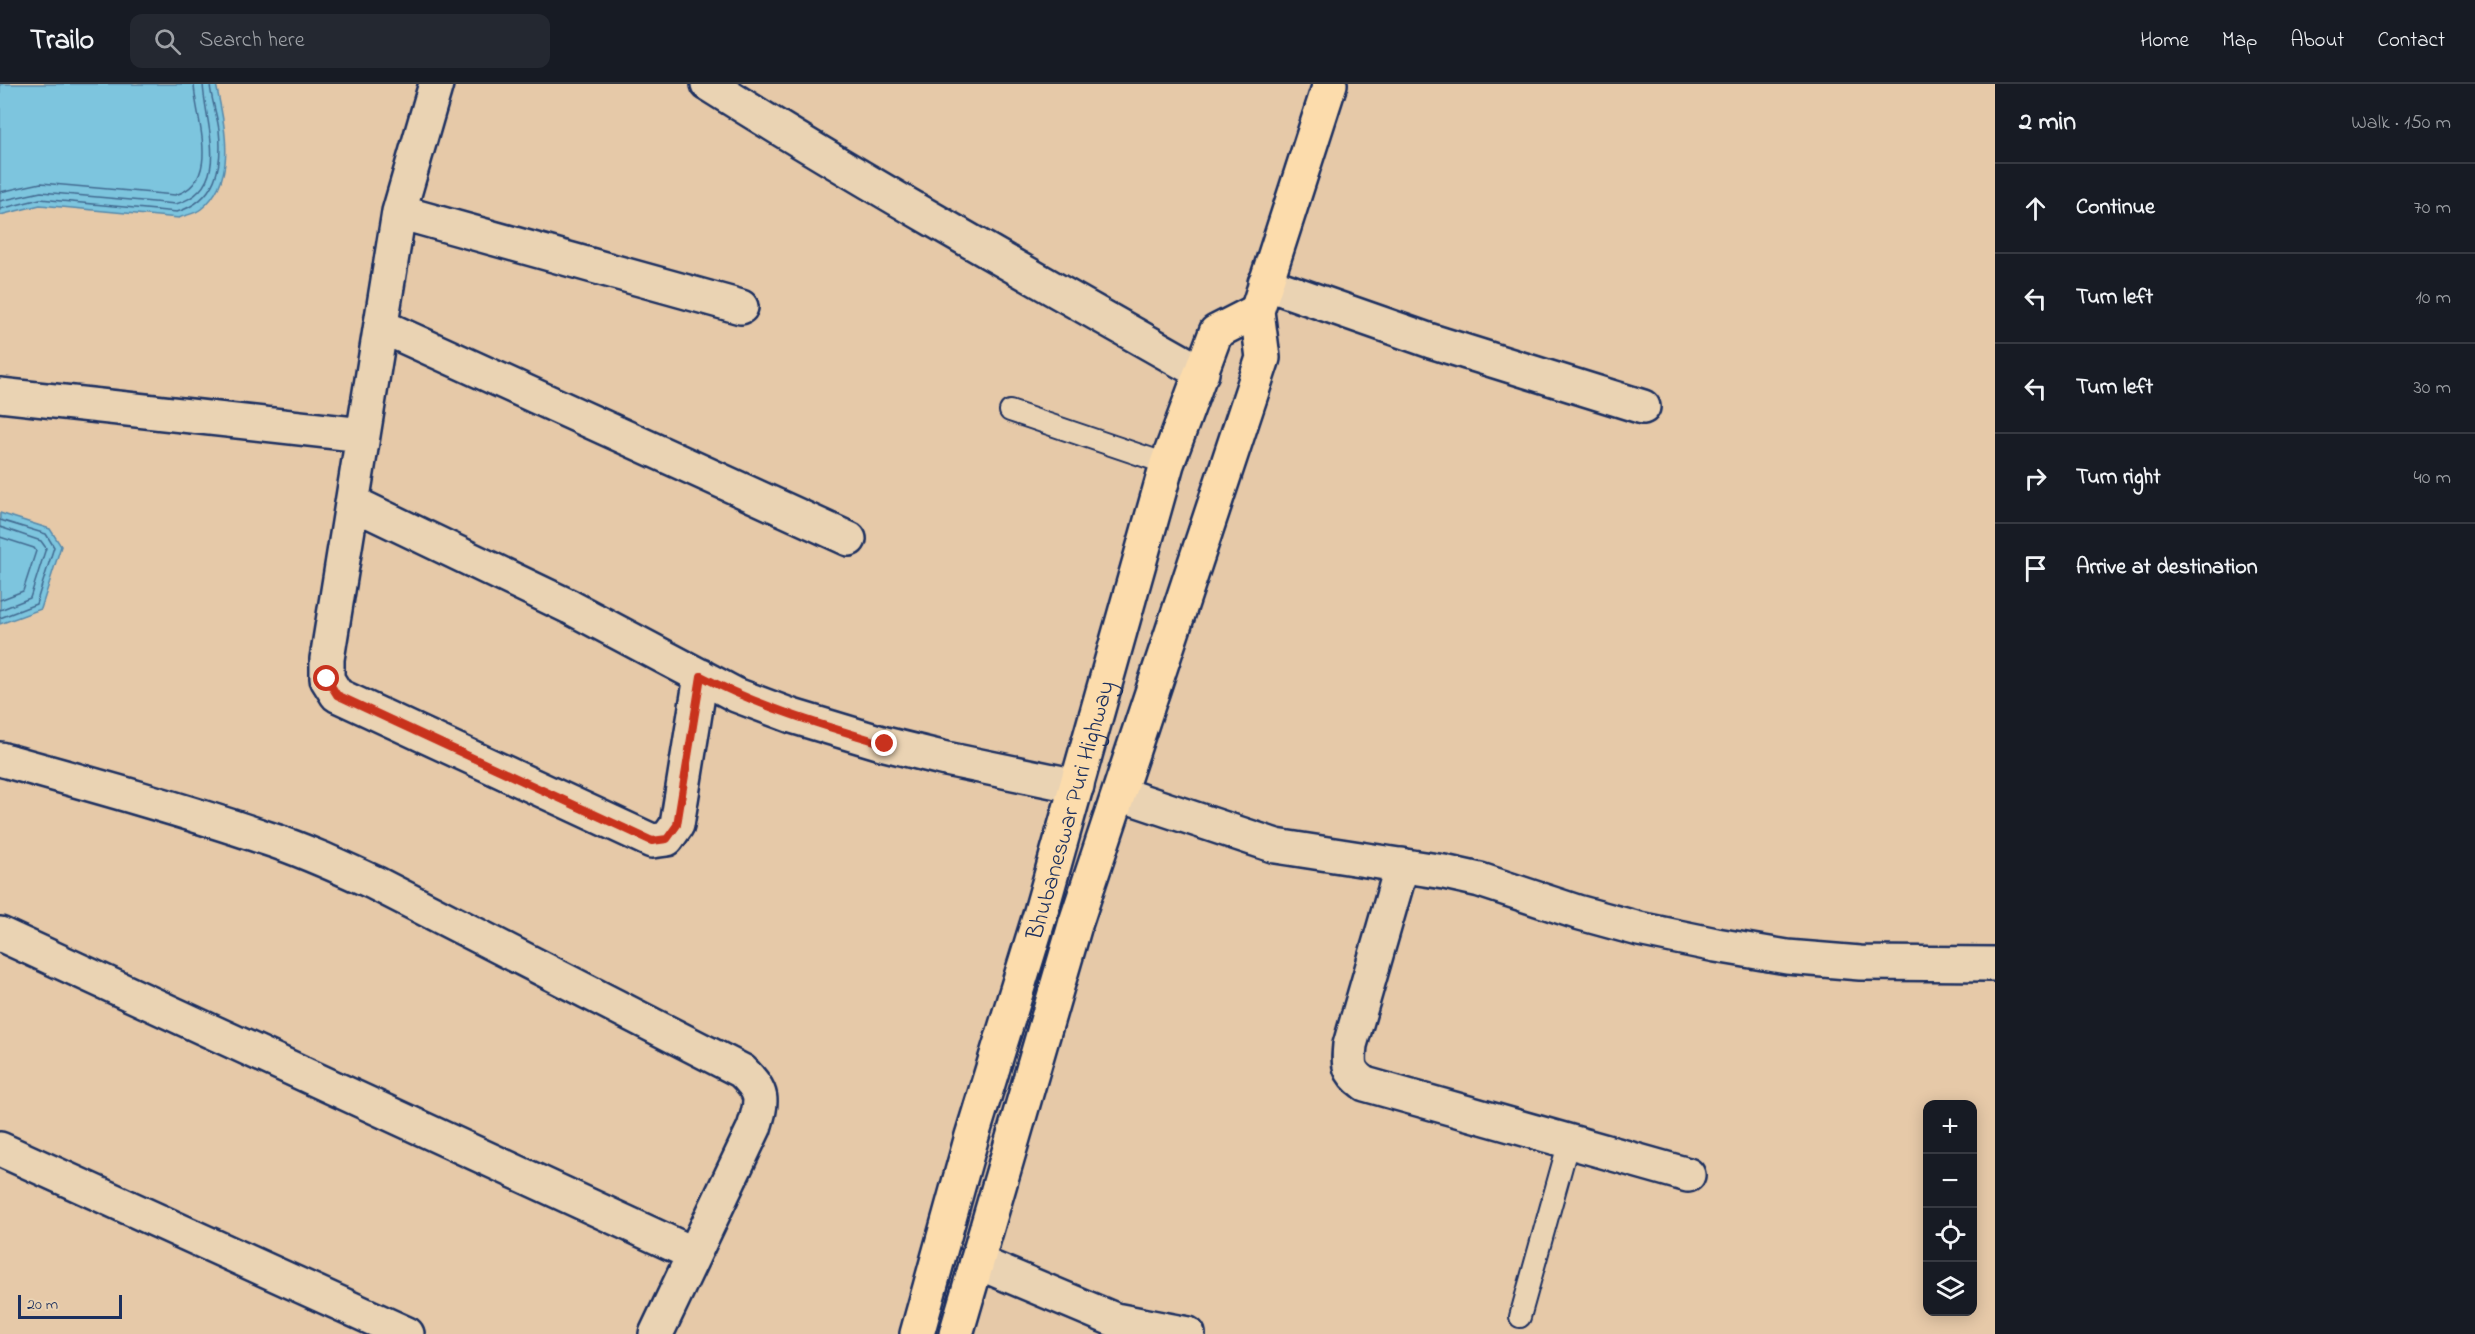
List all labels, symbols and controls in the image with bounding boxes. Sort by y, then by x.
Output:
search box [130,14,550,68]
text: Trailo [30,21,94,62]
icon: search [151,25,184,58]
text: Search here [199,25,305,57]
text: Home [2140,26,2189,56]
text: Map [2222,26,2257,56]
text: About [2290,26,2344,56]
text: Contact [2377,26,2445,56]
text: 2 min [2019,104,2076,142]
text: Walk · 150 m [2351,109,2451,138]
icon: ahead [2019,192,2052,225]
text: Continue [2076,192,2155,224]
text: 70 m [2414,194,2451,223]
icon: left [2019,282,2052,315]
text: Turn left [2076,282,2153,314]
text: 10 m [2415,284,2451,313]
icon: left [2019,372,2052,405]
text: Turn left [2076,372,2153,404]
text: 30 m [2414,374,2451,403]
icon: right [2019,462,2052,495]
text: Turn right [2076,462,2161,494]
text: 40 m [2414,464,2451,493]
icon: arrive [2019,552,2052,585]
text: Arrive at destination [2076,552,2258,584]
route start [313,665,339,691]
street label: Bhubaneswar Puri Highway [1018,677,1126,945]
route end [871,730,897,756]
map controls [1923,1100,1977,1316]
button: + [1923,1100,1977,1154]
button: − [1923,1154,1977,1208]
button: locate [1923,1208,1977,1262]
button: layers [1923,1262,1977,1316]
scale bar [18,1292,122,1320]
text: 20 m [27,1293,58,1317]

